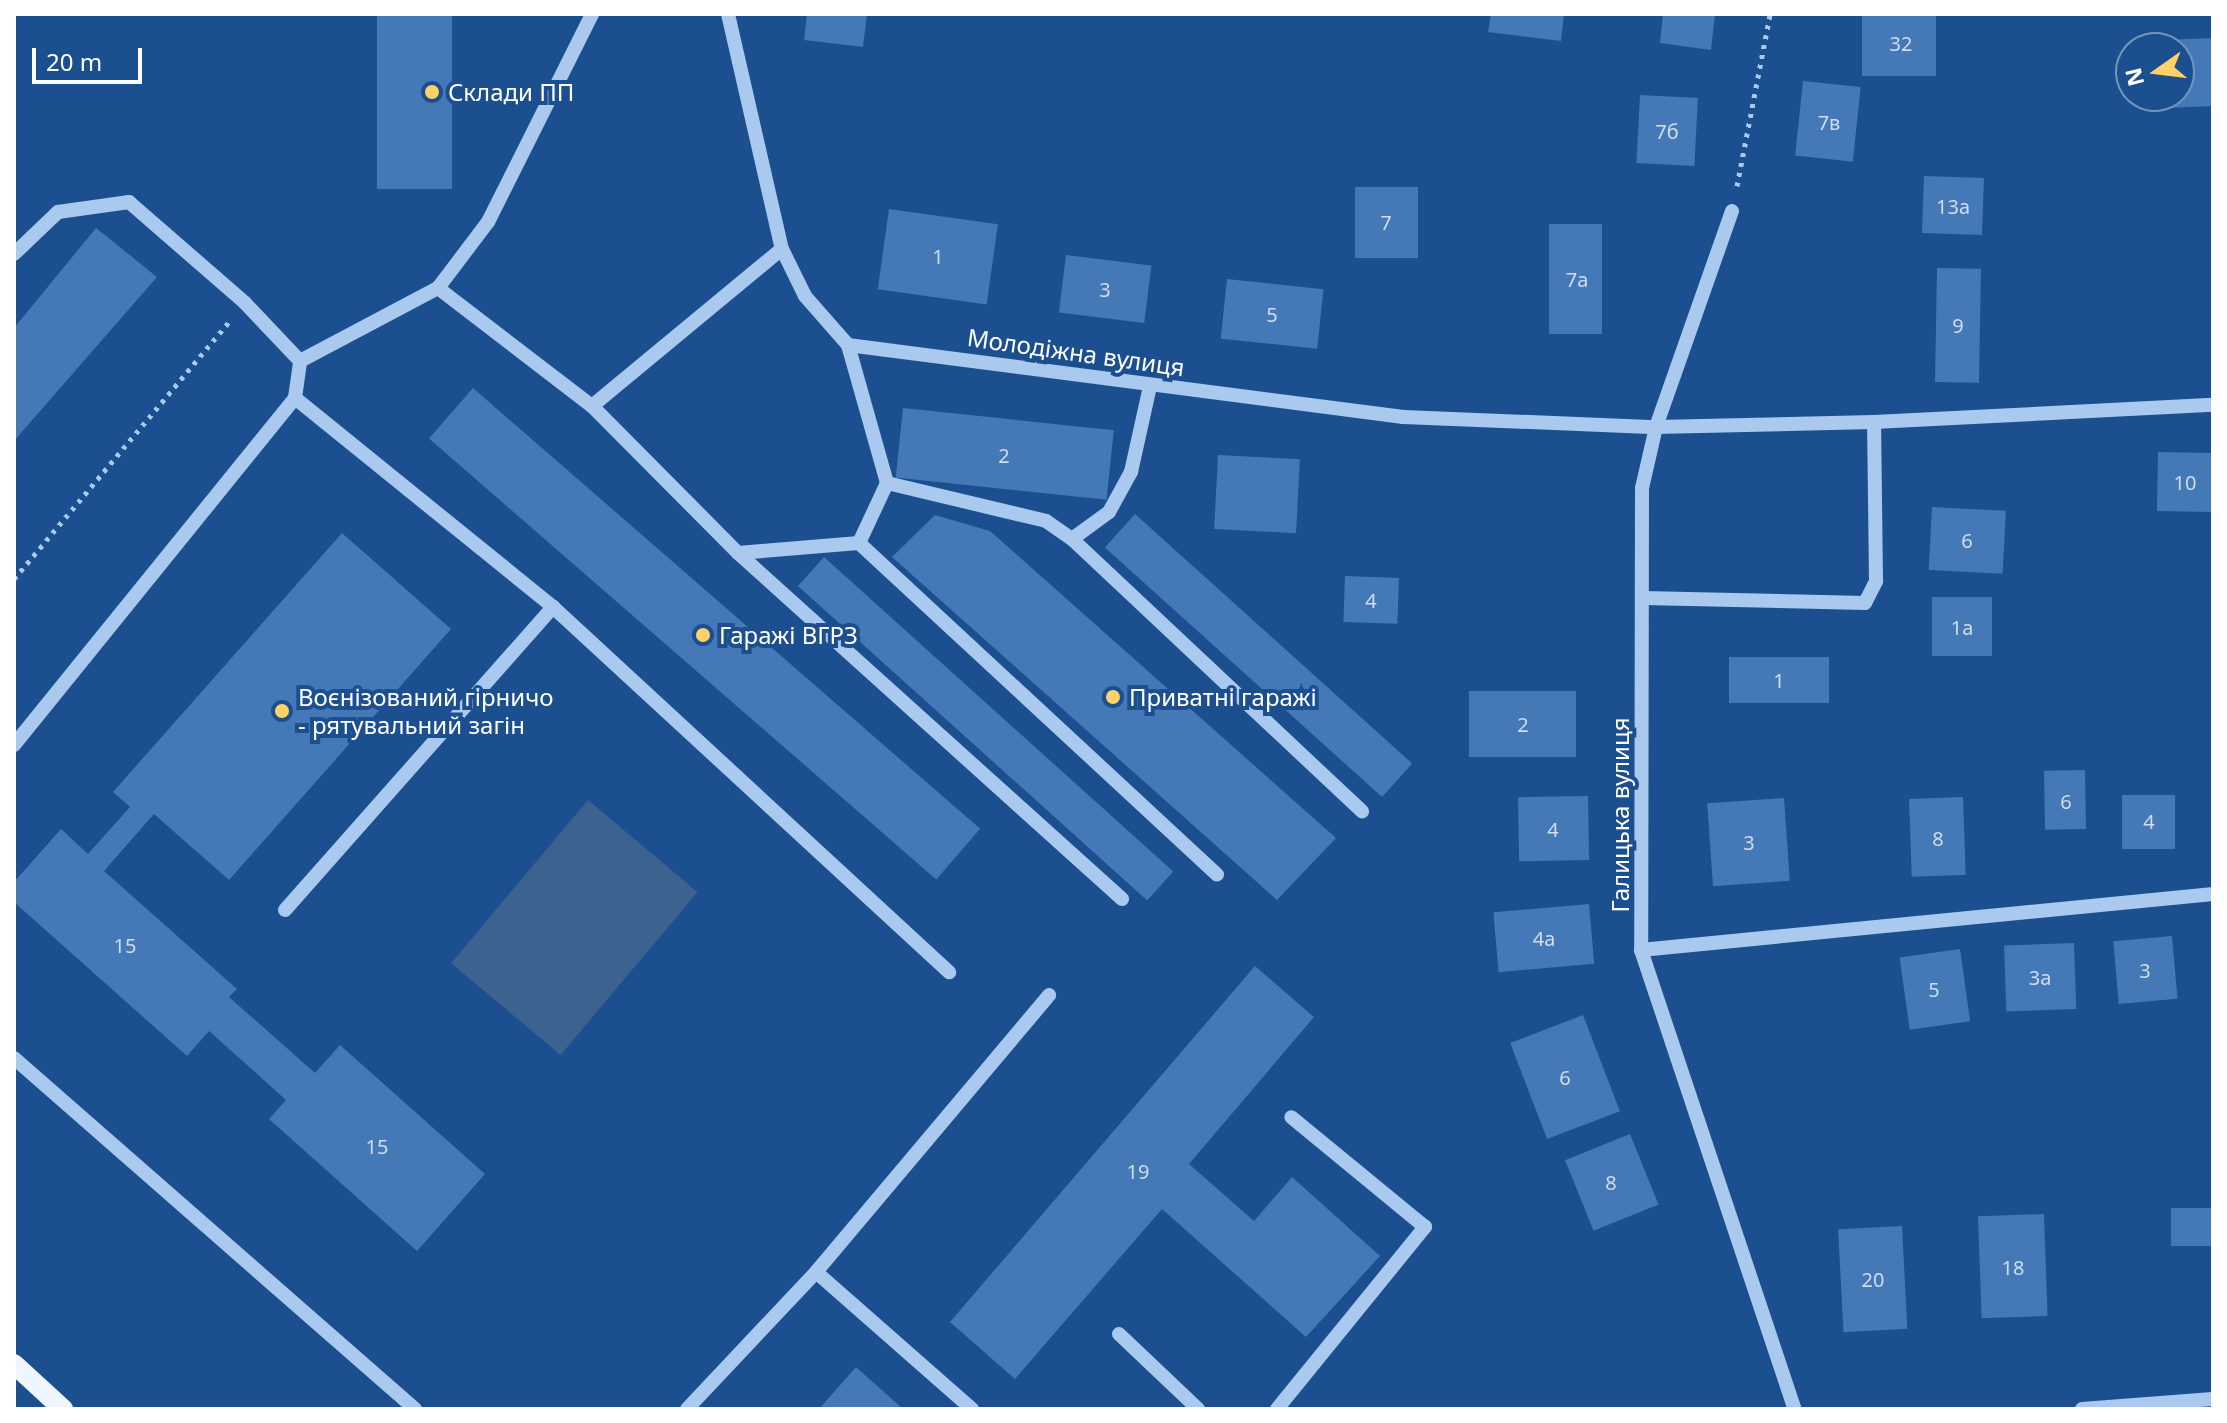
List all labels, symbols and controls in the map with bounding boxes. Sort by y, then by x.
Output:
house number: 32 [1890,31,1912,55]
scale bar [36,32,146,82]
north arrow [2115,32,2195,112]
text: 20 m [46,45,102,78]
text: N [2117,65,2150,90]
place label: Склади ПП [448,78,574,106]
marker: Склади ПП [423,83,441,101]
house number: 7в [1818,110,1840,134]
house number: 7б [1655,119,1679,143]
house number: 13а [1936,194,1970,218]
house number: 7 [1380,210,1392,234]
house number: 1 [932,244,944,268]
house number: 7а [1566,267,1588,291]
house number: 3 [1099,277,1111,301]
house number: 5 [1266,302,1278,326]
house number: 9 [1952,313,1964,337]
street label: Молодіжна вулиця [965,322,1187,382]
house number: 2 [998,443,1010,467]
house number: 10 [2174,470,2196,494]
house number: 6 [1961,528,1973,552]
house number: 4 [1365,588,1377,612]
house number: 1а [1951,615,1973,639]
place label: Гаражі ВГРЗ [719,621,858,649]
marker: Гаражі ВГРЗ [694,626,712,644]
house number: 1 [1773,668,1785,692]
place label: Воєнізований гірничо - рятувальний загін [298,683,554,739]
place label: Приватні гаражі [1129,683,1317,711]
marker: Приватні гаражі [1104,688,1122,706]
marker: Воєнізований гірничо - рятувальний загін [273,702,291,720]
house number: 2 [1517,712,1529,736]
street label: Галицька вулиця [1606,717,1634,913]
house number: 6 [2060,789,2072,813]
house number: 4 [2143,809,2155,833]
house number: 4 [1547,817,1559,841]
house number: 8 [1932,826,1944,850]
house number: 3 [1743,830,1755,854]
house number: 4а [1533,926,1555,950]
house number: 15 [114,933,136,957]
house number: 3 [2139,958,2151,982]
house number: 3а [2029,965,2051,989]
house number: 5 [1928,977,1940,1001]
house number: 6 [1559,1065,1571,1089]
house number: 15 [366,1134,388,1158]
house number: 19 [1127,1159,1149,1183]
house number: 8 [1605,1170,1617,1194]
house number: 18 [2002,1255,2024,1279]
house number: 20 [1862,1267,1884,1291]

